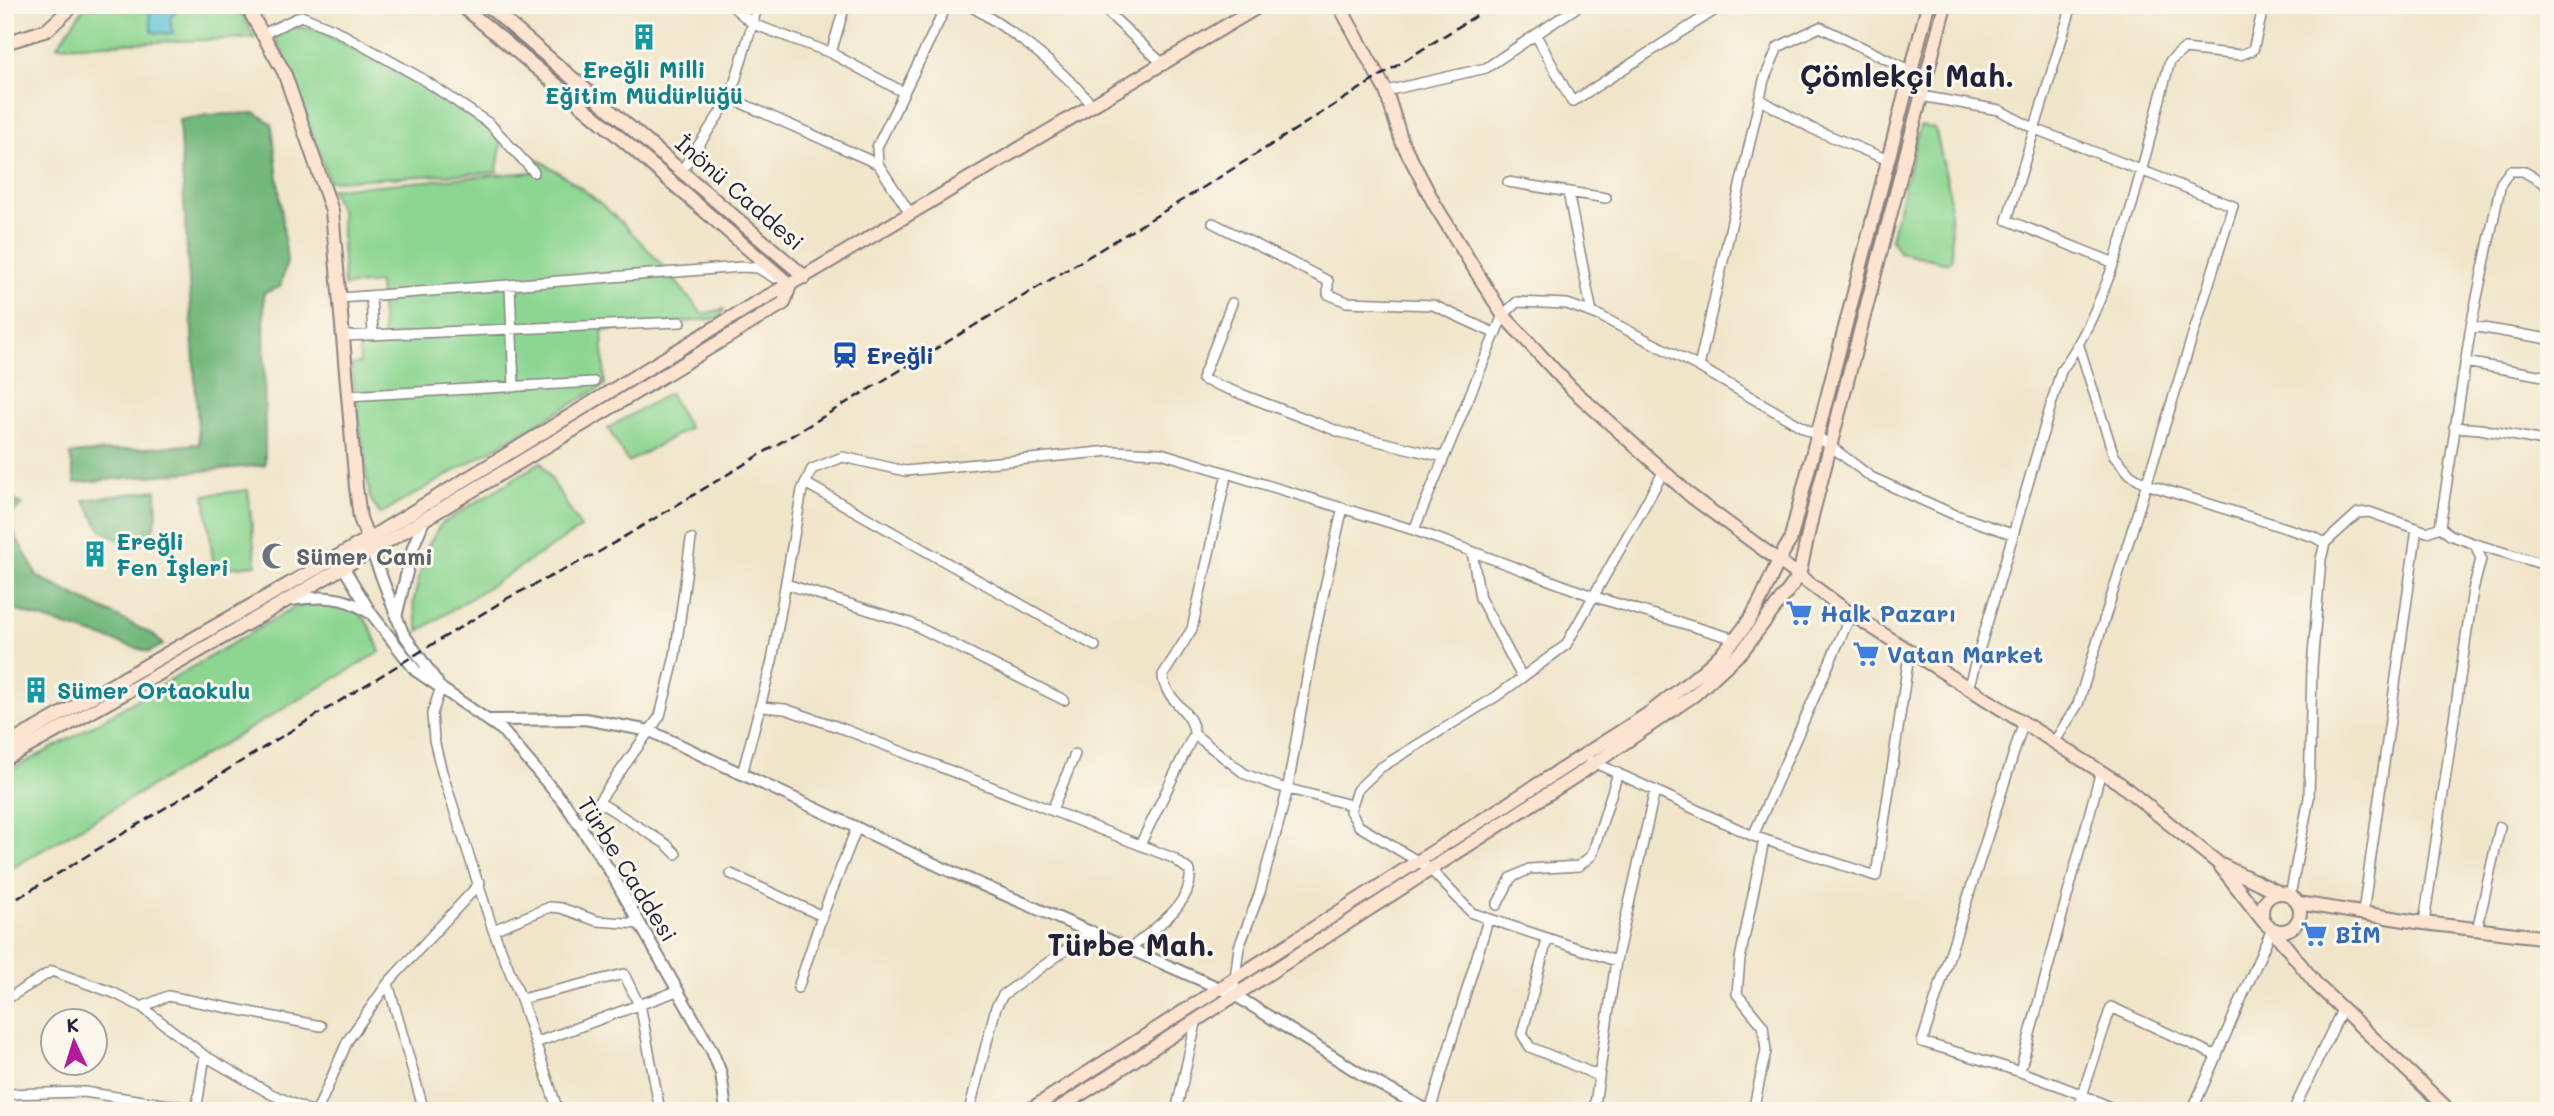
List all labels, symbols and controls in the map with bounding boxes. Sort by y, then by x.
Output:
building icon: Ereğli Milli Eğitim Müdürlüğü [629,22,659,52]
place label: Ereğli Milli Eğitim Müdürlüğü [545,54,743,110]
district label: Çömlekçi Mah. [1800,55,2014,95]
street label: İnönü Caddesi [669,128,811,256]
station icon: Ereğli [830,340,860,370]
place label: Ereğli [866,340,934,370]
place label: Ereğli Fen İşleri [116,526,229,583]
building icon: Ereğli Fen İşleri [80,539,110,569]
mosque icon: Sümer Cami [260,541,290,571]
place label: Sümer Cami [296,541,433,571]
supermarket icon: Halk Pazarı [1784,598,1814,628]
place label: Halk Pazarı [1820,598,1957,628]
supermarket icon: Vatan Market [1851,639,1881,669]
place label: Vatan Market [1887,639,2043,669]
building icon: Sümer Ortaokulu [21,675,51,705]
place label: Sümer Ortaokulu [57,675,251,705]
street label: Türbe Caddesi [571,791,685,947]
supermarket icon: BİM [2299,919,2329,949]
place label: BİM [2335,919,2381,949]
district label: Türbe Mah. [1047,924,1215,964]
north arrow [38,1007,108,1078]
text: K [66,1012,80,1037]

